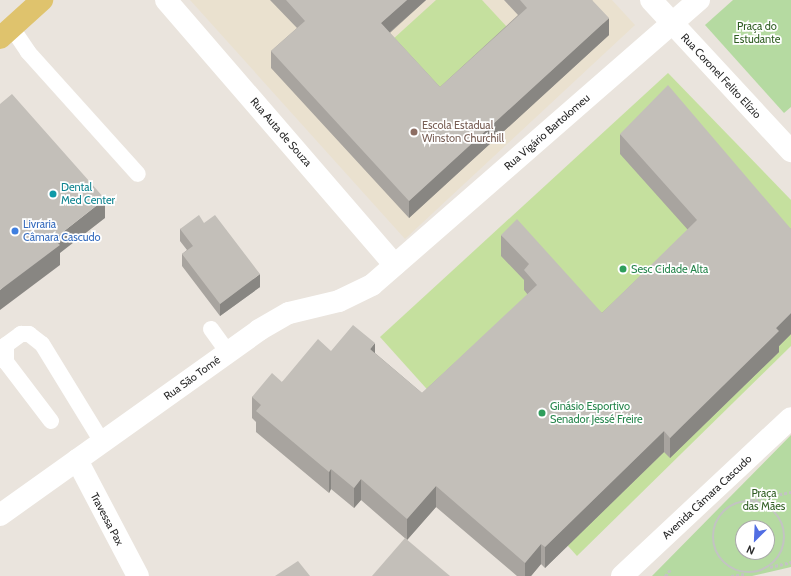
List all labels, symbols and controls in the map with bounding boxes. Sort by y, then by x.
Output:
park label: Praça do Estudante [734,20,780,46]
street label: Rua Coronel Felito Elízio [678,31,764,121]
street label: Rua Vigário Bartolomeu [501,91,593,173]
street label: Rua Auta de Souza [248,95,314,169]
place label: Escola Estadual Winston Churchill [422,119,504,145]
marker: Escola Estadual Winston Churchill [409,127,419,137]
place label: Dental Med Center [61,181,115,207]
marker: Dental Med Center [48,189,58,199]
place label: Livraria Câmara Cascudo [23,218,101,244]
marker: Livraria Câmara Cascudo [10,226,20,236]
place label: Sesc Cidade Alta [631,262,708,276]
marker: Sesc Cidade Alta [618,264,628,274]
street label: Rua São Tomé [161,353,223,403]
place label: Ginásio Esportivo Senador Jessé Freire [550,400,643,426]
marker: Ginásio Esportivo Senador Jessé Freire [537,408,547,418]
street label: Avenida Câmara Cascudo [660,452,754,542]
park label: Praça das Mães [743,487,785,513]
street label: Travessa Pax [88,490,126,548]
north arrow [735,520,775,560]
text: N [744,542,757,558]

